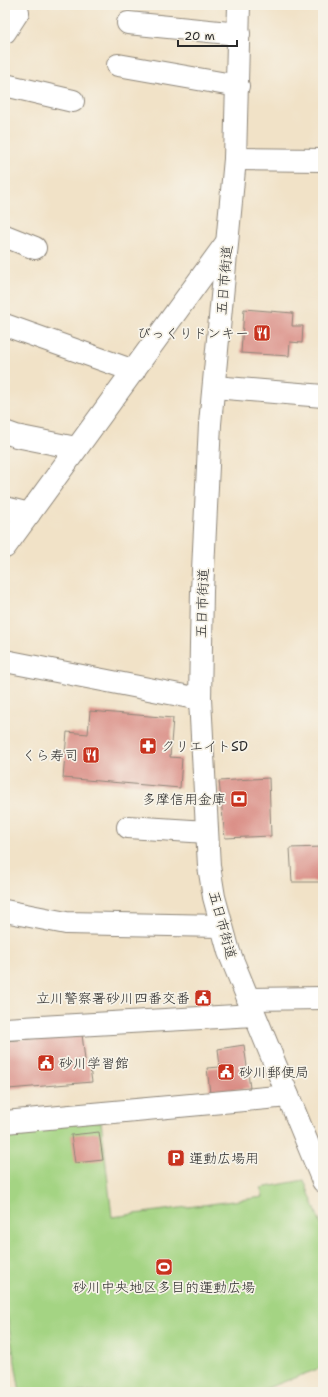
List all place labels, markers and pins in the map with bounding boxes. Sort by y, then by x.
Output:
restaurant icon: びっくりドンキー [252,323,272,343]
place label: びっくりドンキー [137,324,249,342]
pharmacy icon: クリエイトSD [138,736,158,756]
place label: クリエイトSD [161,737,248,755]
restaurant icon: くら寿司 [81,745,101,765]
place label: くら寿司 [22,746,78,764]
bank icon: 多摩信用金庫 [229,789,249,809]
place label: 多摩信用金庫 [142,790,226,808]
public building icon: 立川警察署砂川四番交番 [193,988,213,1008]
place label: 立川警察署砂川四番交番 [36,989,190,1007]
public building icon: 砂川学習館 [36,1053,56,1073]
place label: 砂川学習館 [59,1054,129,1072]
public building icon: 砂川郵便局 [216,1062,236,1082]
place label: 砂川郵便局 [239,1063,309,1081]
parking icon: 運動広場用 [166,1148,186,1168]
place label: 運動広場用 [189,1149,259,1167]
sports icon: 砂川中央地区多目的運動広場 [154,1257,174,1277]
place label: 砂川中央地区多目的運動広場 [73,1278,255,1296]

